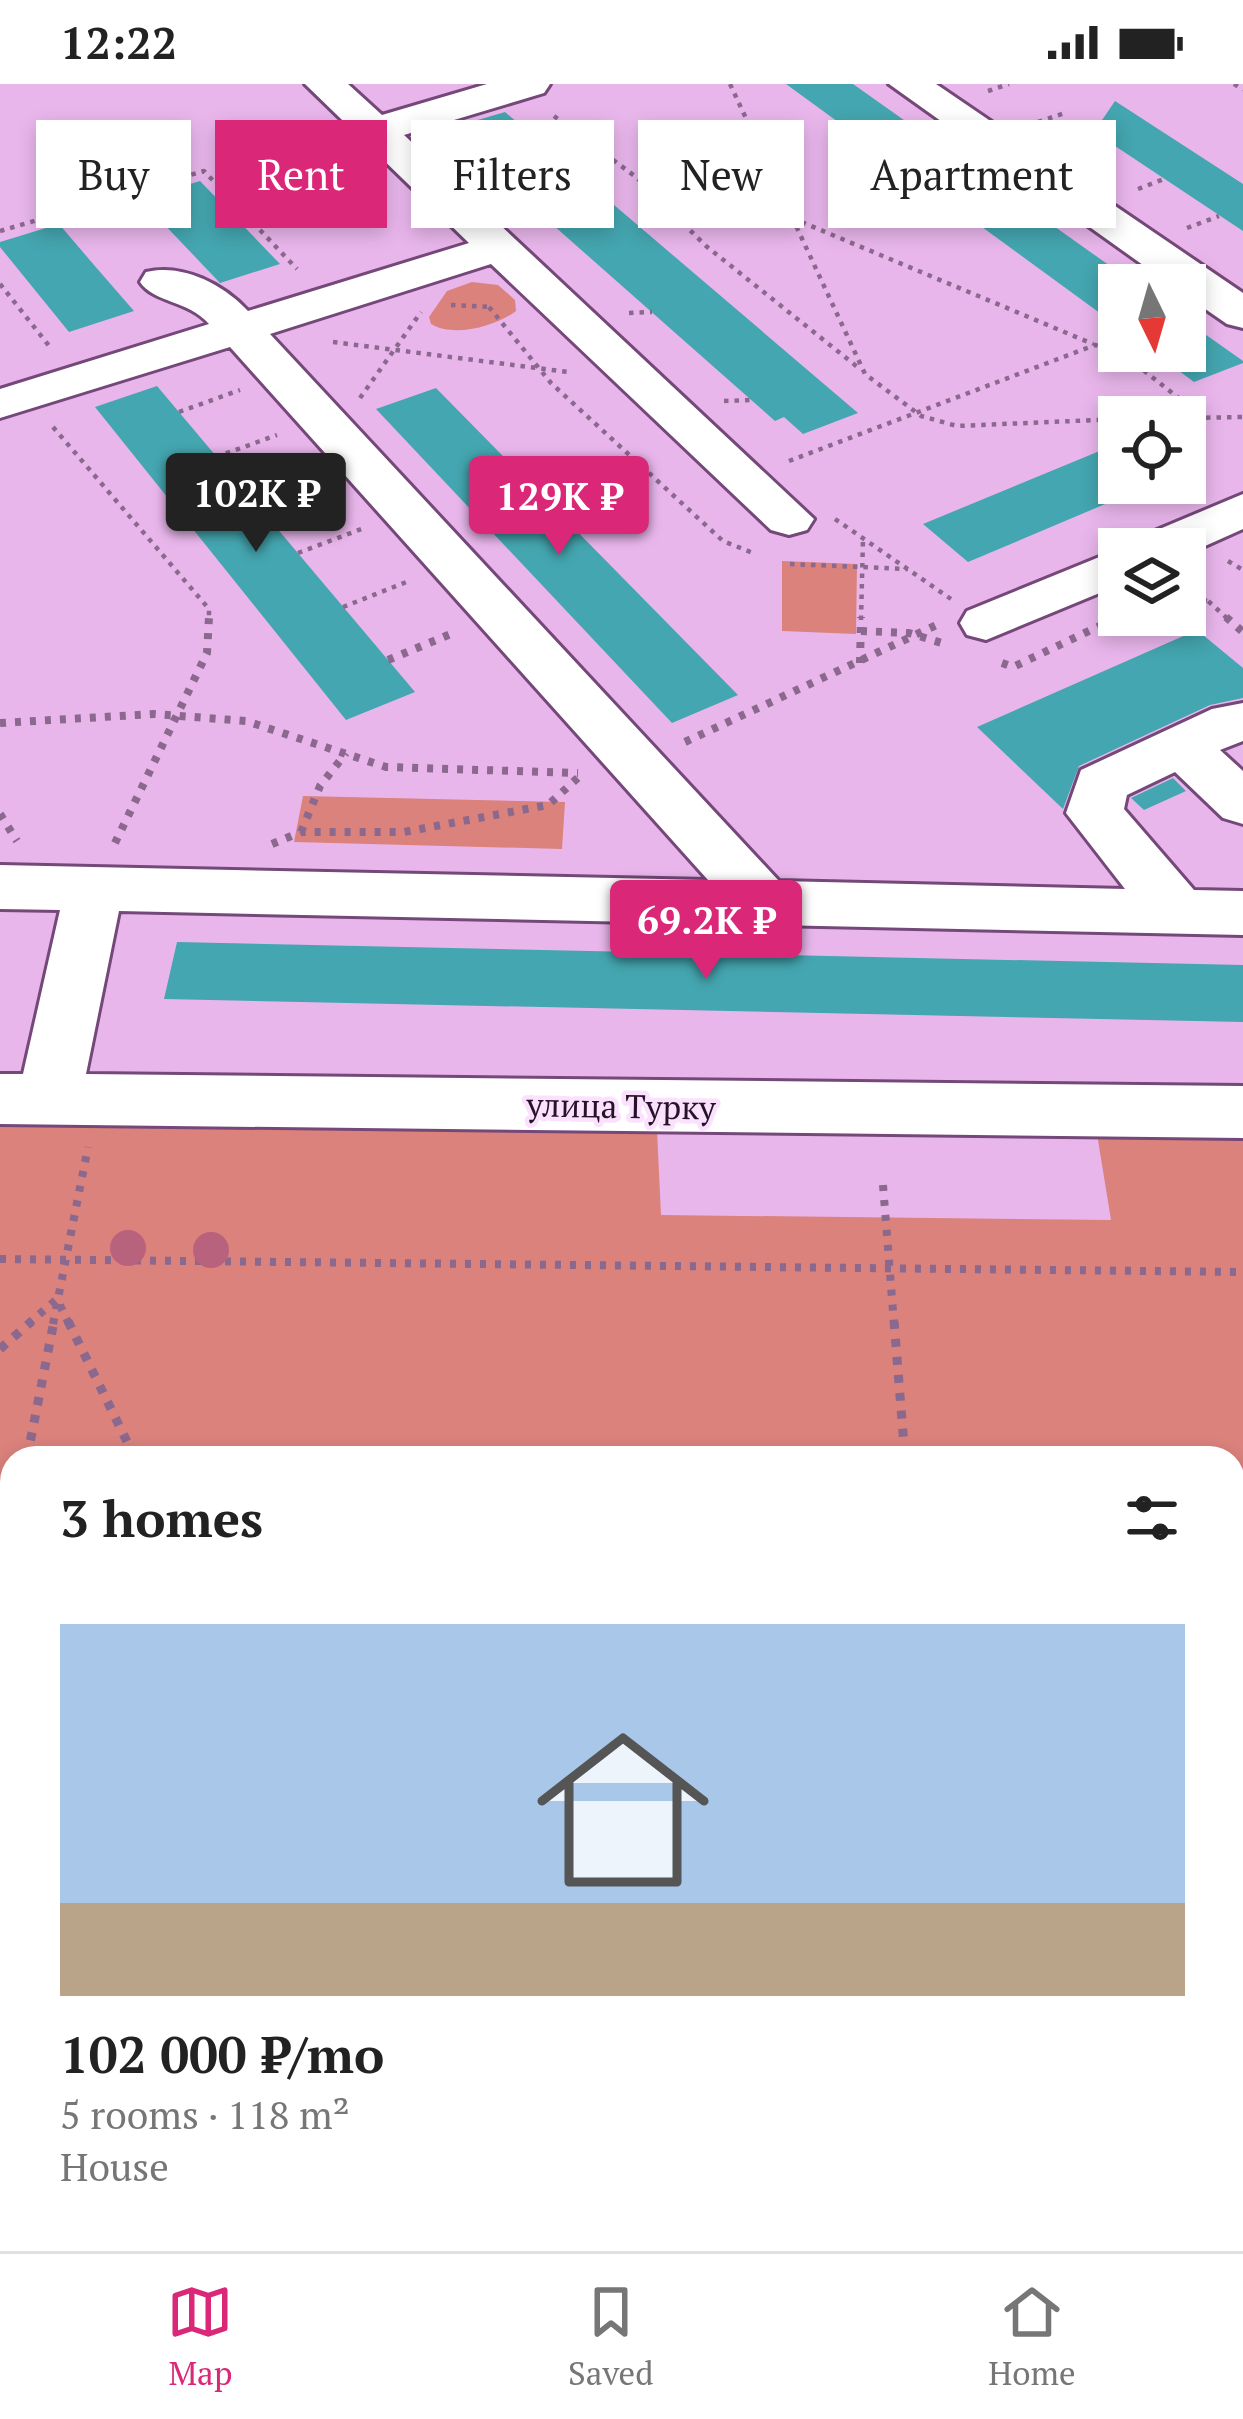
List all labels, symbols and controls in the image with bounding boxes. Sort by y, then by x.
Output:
text: 12:22 [60,12,177,72]
chip: Buy [36,120,191,228]
chip: Rent [215,120,387,228]
chip: Filters [411,120,614,228]
chip: New [638,120,804,228]
chip: Apartment [828,120,1116,228]
north arrow [1098,264,1206,372]
map controls [1098,264,1206,636]
button: locate [1098,396,1206,504]
pin: 102K ₽ [158,453,354,555]
pin: 129K ₽ [461,456,657,558]
text: 102K ₽ [193,466,319,518]
text: 129K ₽ [496,469,622,521]
button: layers [1098,528,1206,636]
pin: 69.2K ₽ [595,880,817,982]
text: 69.2K ₽ [637,893,775,945]
street label: улица Турку [525,1082,717,1129]
text: 3 homes [60,1484,263,1552]
icon: filters [1119,1485,1185,1551]
icon: home [515,1702,731,1918]
text: 102 000 ₽/mo [60,2020,384,2088]
text: 5 rooms · 118 m² [60,2088,350,2140]
text: House [60,2140,169,2192]
tab: Map [167,2279,233,2394]
tab: Saved [568,2279,654,2394]
tab: Home [988,2279,1076,2394]

